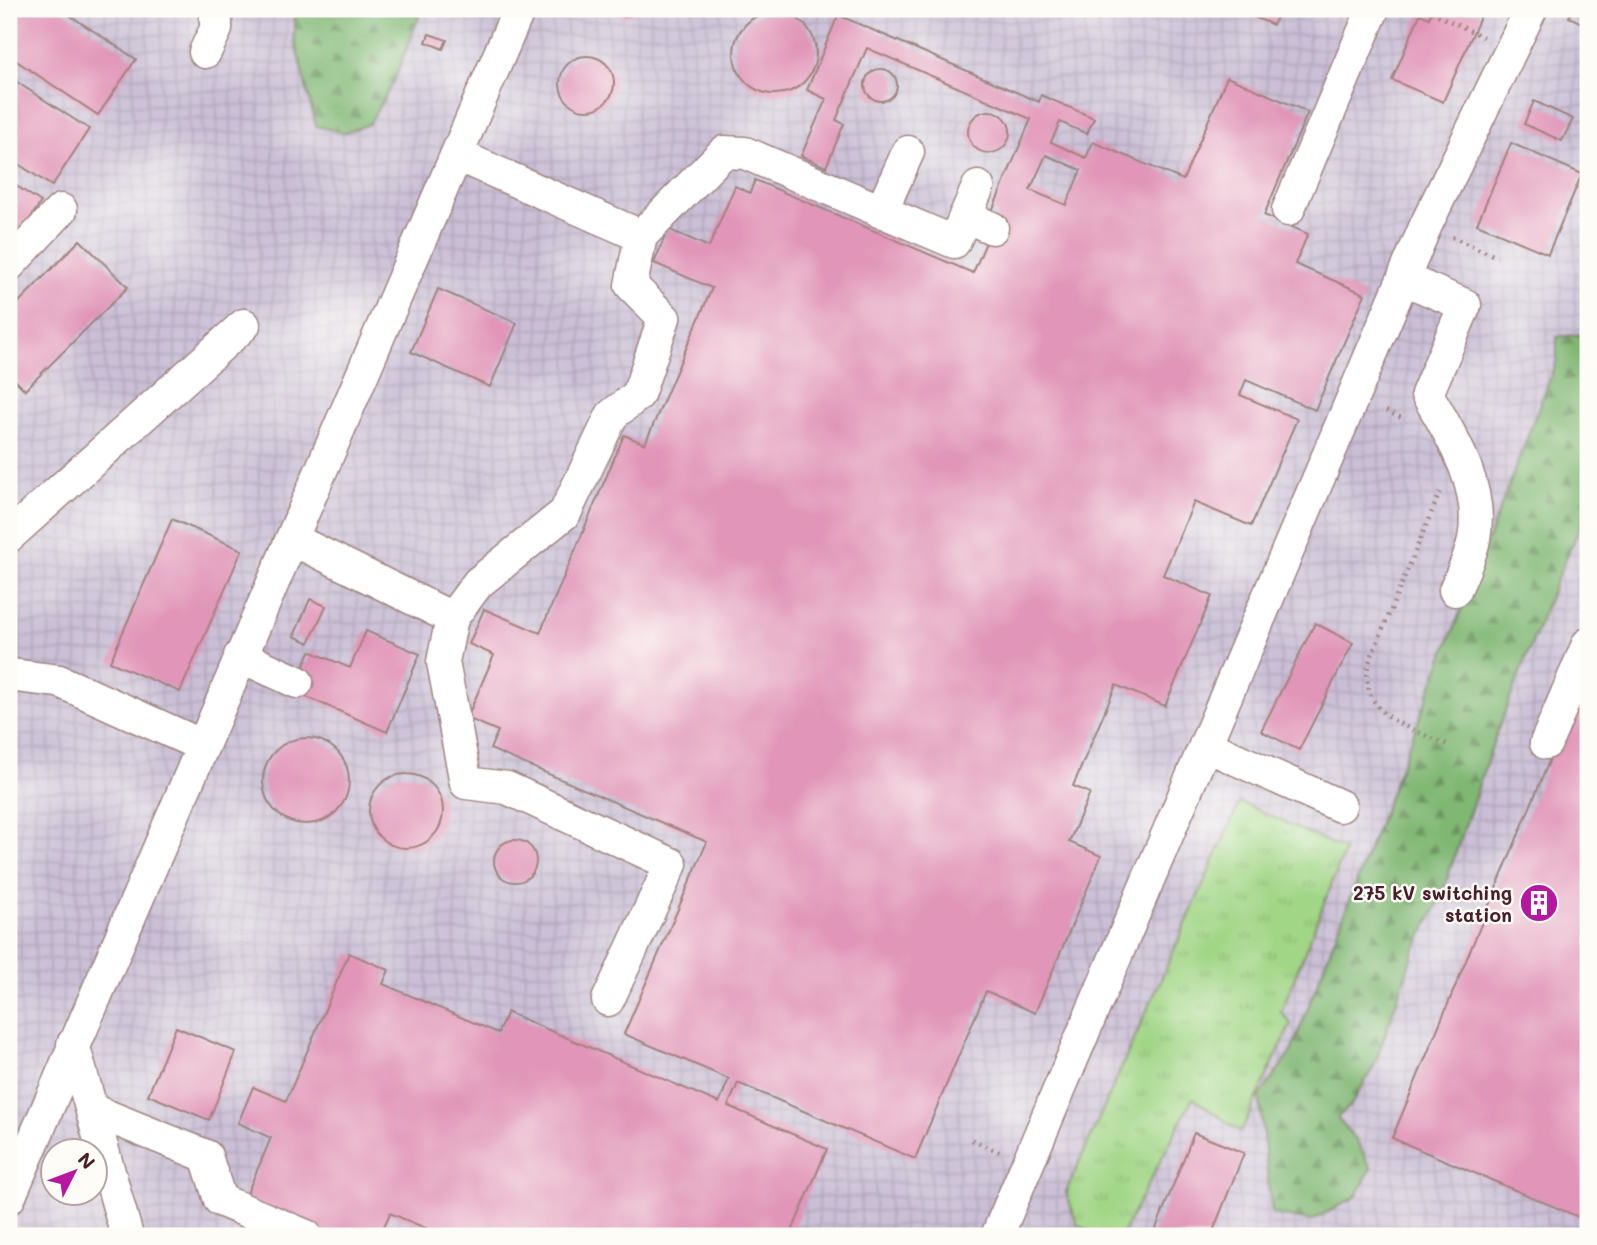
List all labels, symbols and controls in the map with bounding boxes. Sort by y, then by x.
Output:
place label: 275 kV switching station [1353,880,1512,927]
building icon: 275 kV switching station [1518,882,1560,924]
north arrow [38,1136,108,1206]
text: N [73,1147,101,1174]

